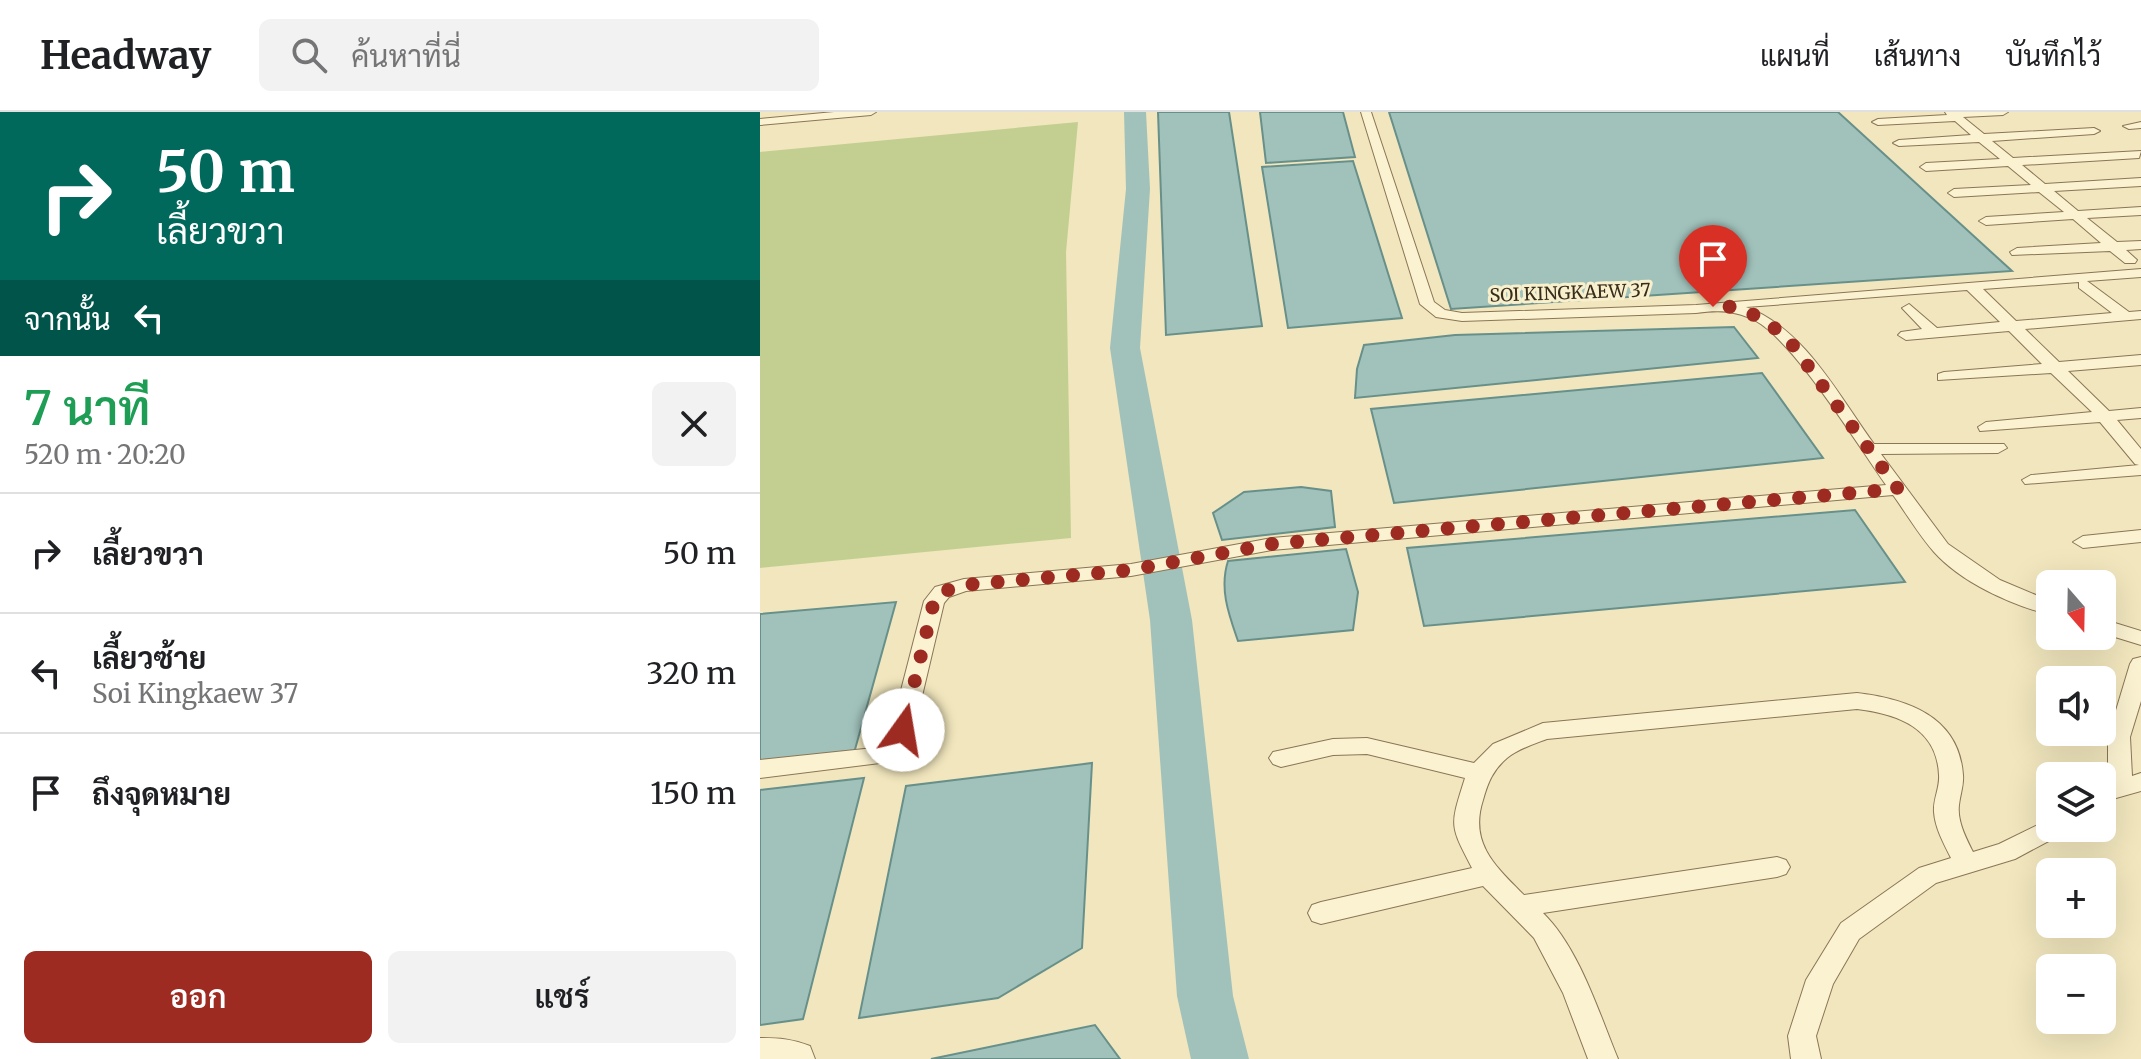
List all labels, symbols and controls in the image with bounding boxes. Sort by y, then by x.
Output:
search box [259,19,819,91]
text: Headway [40,32,211,79]
icon: search [287,33,331,77]
text: ค้นหาที่นี่ [351,37,461,75]
text: แผนที่ [1760,38,1830,74]
text: เส้นทาง [1874,38,1961,74]
text: บันทึกไว้ [2005,38,2101,74]
text: 50 m [156,137,295,207]
icon: right [24,144,128,248]
text: เลี้ยวขวา [156,209,284,254]
pin [1679,225,1747,307]
icon: arrive [1691,237,1735,281]
street label: SOI KINGKAEW 37 [1489,278,1651,307]
icon: left [127,296,171,340]
text: จากนั้น [24,300,111,338]
text: 7 นาที [24,378,151,438]
button: close [652,382,736,466]
text: 520 m · 20:20 [24,438,186,471]
icon: right [24,531,68,575]
text: 50 m [663,534,736,572]
text: เลี้ยวขวา [92,535,204,573]
north arrow [2036,570,2116,650]
map controls [2036,570,2116,1034]
text: เลี้ยวซ้าย [92,639,206,677]
icon: left [24,651,68,695]
text: 320 m [646,654,736,692]
button: sound [2036,666,2116,746]
text: Soi Kingkaew 37 [92,677,298,710]
position arrow [861,688,945,772]
button: layers [2036,762,2116,842]
icon: arrive [24,771,68,815]
text: 150 m [650,774,736,812]
text: ถึงจุดหมาย [92,775,231,813]
button: + [2036,858,2116,938]
button: ออก [24,951,372,1043]
button: แชร์ [388,951,736,1043]
button: − [2036,954,2116,1034]

